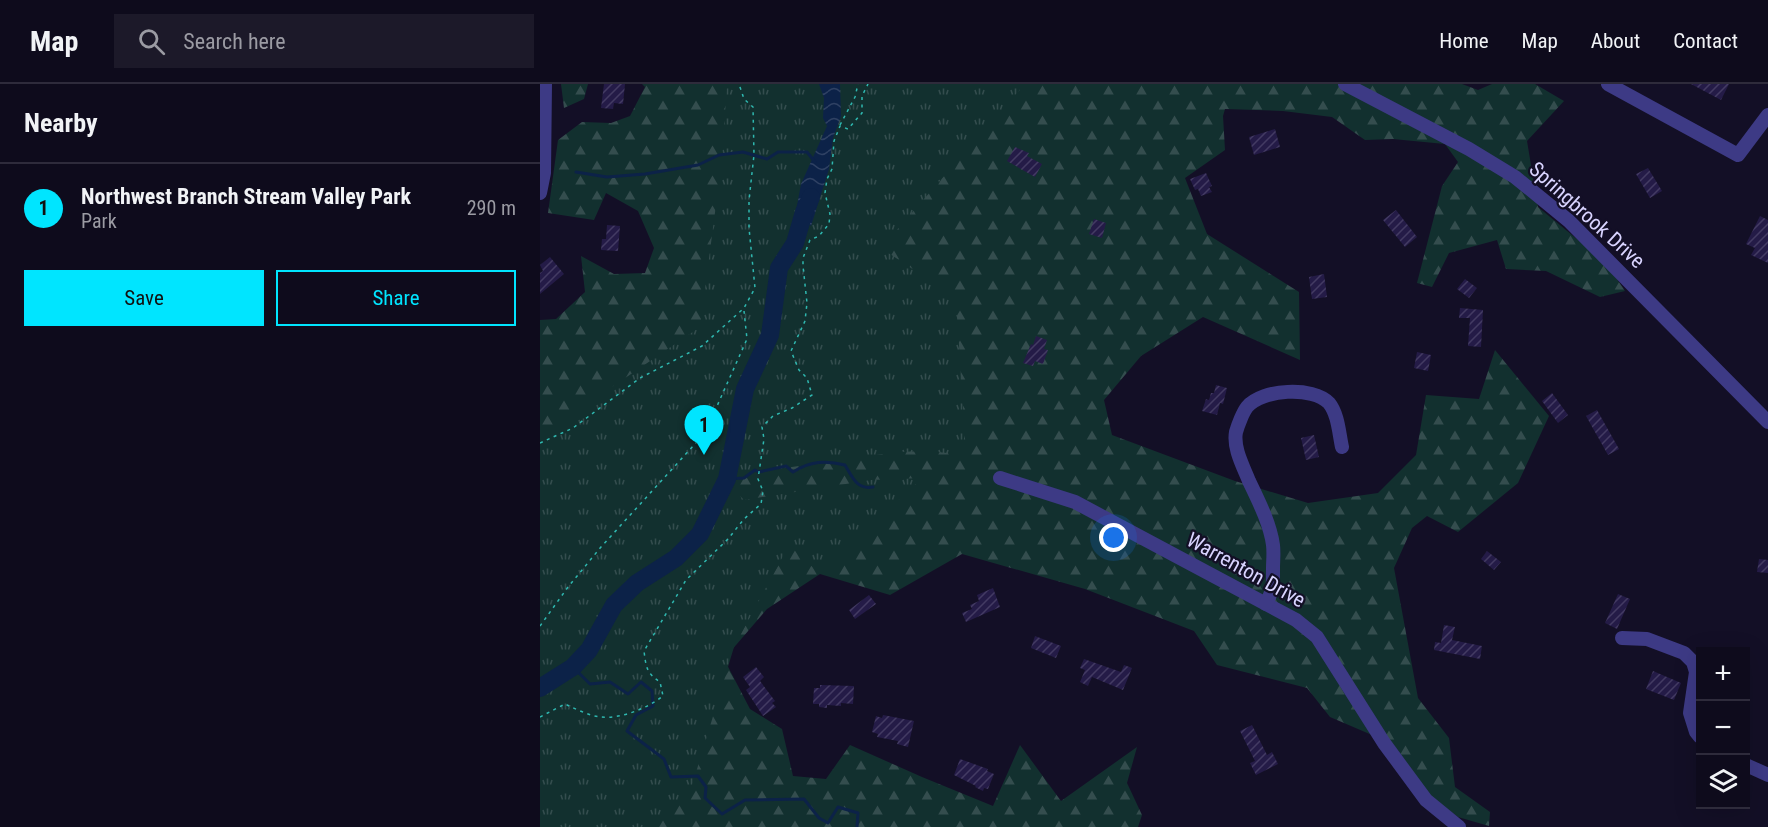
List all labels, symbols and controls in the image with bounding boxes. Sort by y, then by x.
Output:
search box [114,14,534,68]
text: Map [30,25,78,58]
icon: search [135,25,168,58]
text: Search here [183,29,286,54]
text: Home [1439,29,1489,53]
text: Map [1522,29,1558,53]
text: About [1591,29,1640,53]
text: Contact [1673,29,1738,53]
text: Nearby [24,108,98,138]
street label: Springbrook Drive [1524,157,1650,273]
text: Northwest Branch Stream Valley Park [81,184,411,209]
text: 1 [38,196,49,220]
text: 290 m [467,196,516,220]
text: Park [81,209,117,233]
button: Save [24,270,264,326]
button: Share [276,270,516,326]
pin: 1 [684,406,724,455]
your location [1099,523,1128,552]
street label: Warrenton Drive [1183,528,1310,613]
map controls [1696,647,1750,809]
button: + [1696,647,1750,701]
button: − [1696,701,1750,755]
button: layers [1696,755,1750,809]

